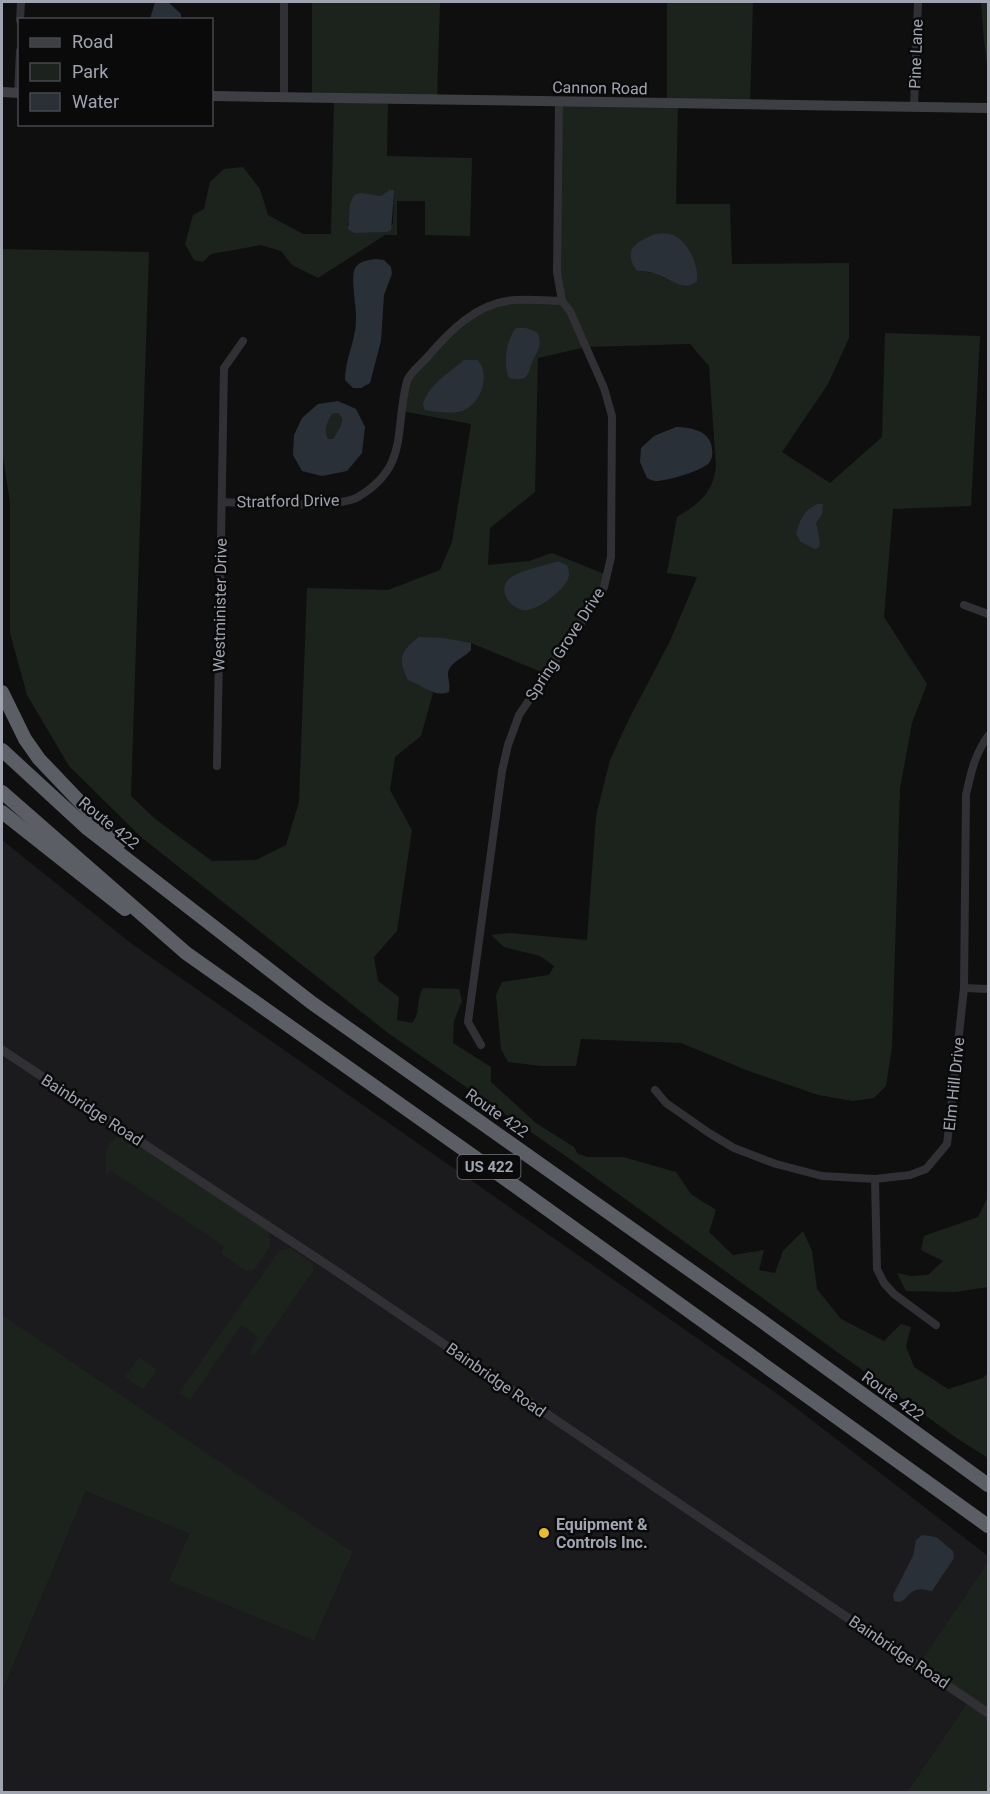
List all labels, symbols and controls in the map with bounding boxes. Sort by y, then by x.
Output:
legend [18,18,213,126]
street label: Pine Lane [905,19,927,89]
text: Road [72,31,113,52]
text: Park [72,61,109,82]
street label: Cannon Road [552,78,648,98]
text: Water [72,91,119,112]
street label: Stratford Drive [236,491,340,511]
street label: Westminister Drive [209,538,231,672]
street label: Spring Grove Drive [521,584,609,704]
street label: Route 422 [75,793,143,853]
street label: Elm Hill Drive [940,1036,968,1132]
street label: Bainbridge Road [38,1070,146,1150]
street label: Route 422 [462,1084,532,1142]
road number: US 422 [458,1155,520,1179]
street label: Bainbridge Road [443,1339,549,1421]
street label: Route 422 [858,1367,928,1425]
place label: Equipment & Controls Inc. [556,1515,648,1552]
marker: Equipment & Controls Inc. [537,1526,551,1540]
street label: Bainbridge Road [845,1611,953,1693]

